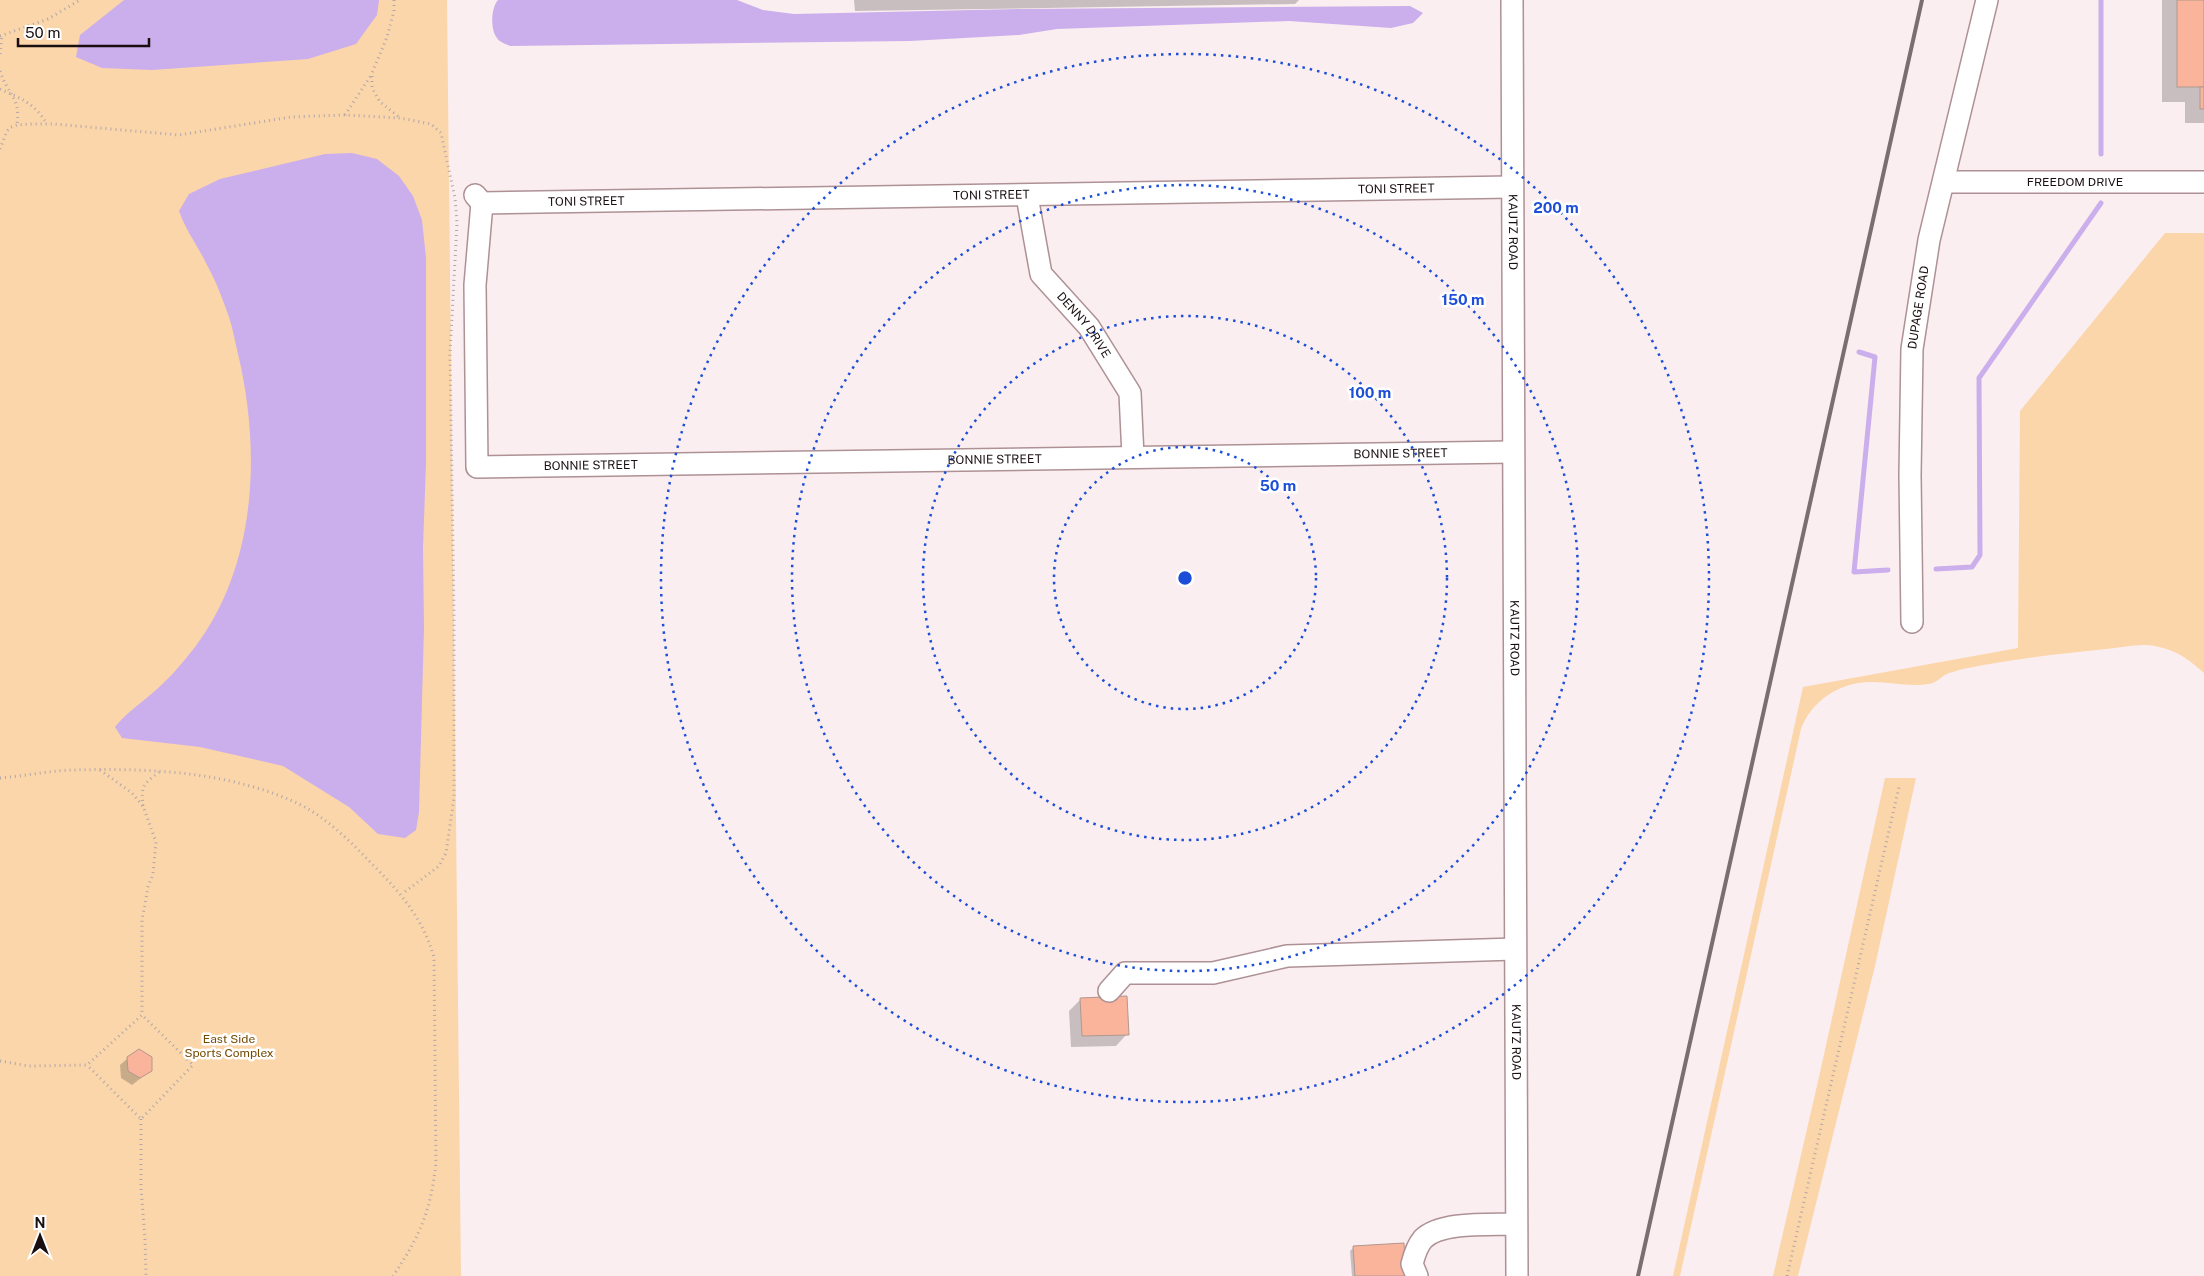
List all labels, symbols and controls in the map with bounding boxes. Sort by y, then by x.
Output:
scale bar [18,15,149,47]
text: 50 m [25,24,60,41]
street label: FREEDOM DRIVE [2027,175,2123,189]
street label: TONI STREET [1358,181,1435,196]
street label: TONI STREET [953,187,1030,203]
street label: TONI STREET [548,194,625,209]
street label: KAUTZ ROAD [1506,194,1520,270]
text: 200 m [1533,199,1579,216]
street label: DUPAGE ROAD [1905,265,1932,350]
street label: DENNY DRIVE [1054,289,1113,360]
text: 150 m [1441,291,1485,308]
text: 100 m [1349,384,1391,401]
street label: BONNIE STREET [1353,446,1448,461]
street label: BONNIE STREET [947,452,1042,467]
street label: BONNIE STREET [544,458,638,473]
text: 50 m [1260,477,1296,494]
centre of rings [1176,569,1194,587]
street label: KAUTZ ROAD [1507,600,1522,676]
street label: KAUTZ ROAD [1509,1004,1523,1080]
park label: East Side Sports Complex [184,1032,274,1060]
north arrow [15,1211,65,1261]
text: N [35,1215,45,1231]

